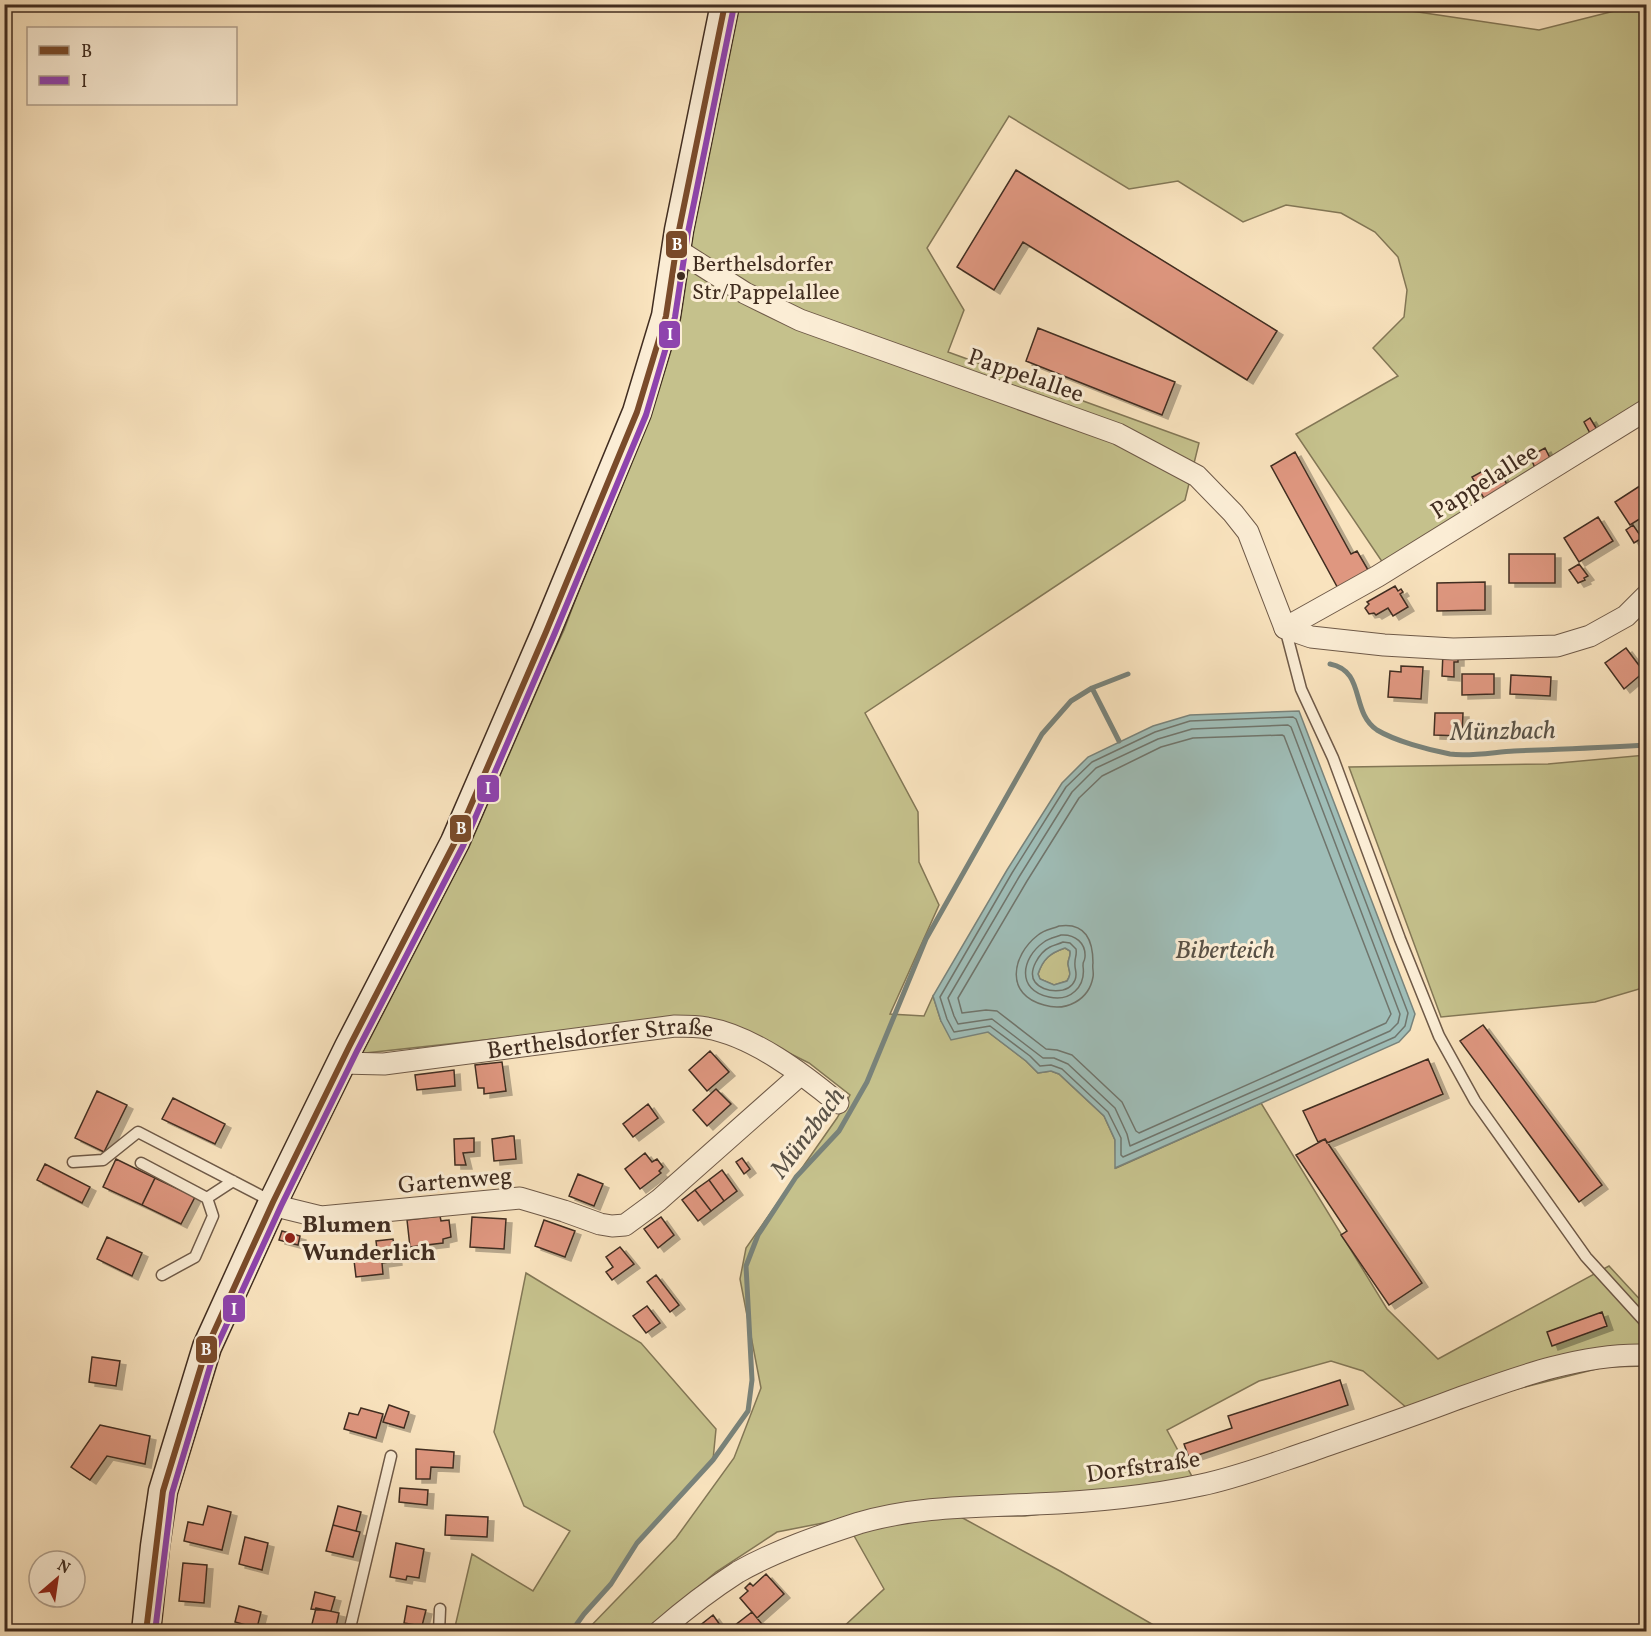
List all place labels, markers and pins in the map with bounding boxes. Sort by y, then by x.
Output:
place label: Berthelsdorfer Str/Pappelallee [692,250,840,309]
marker: Berthelsdorfer Str/Pappelallee [675,270,687,282]
place label: Blumen Wunderlich [302,1209,436,1271]
marker: Blumen Wunderlich [283,1231,297,1245]

